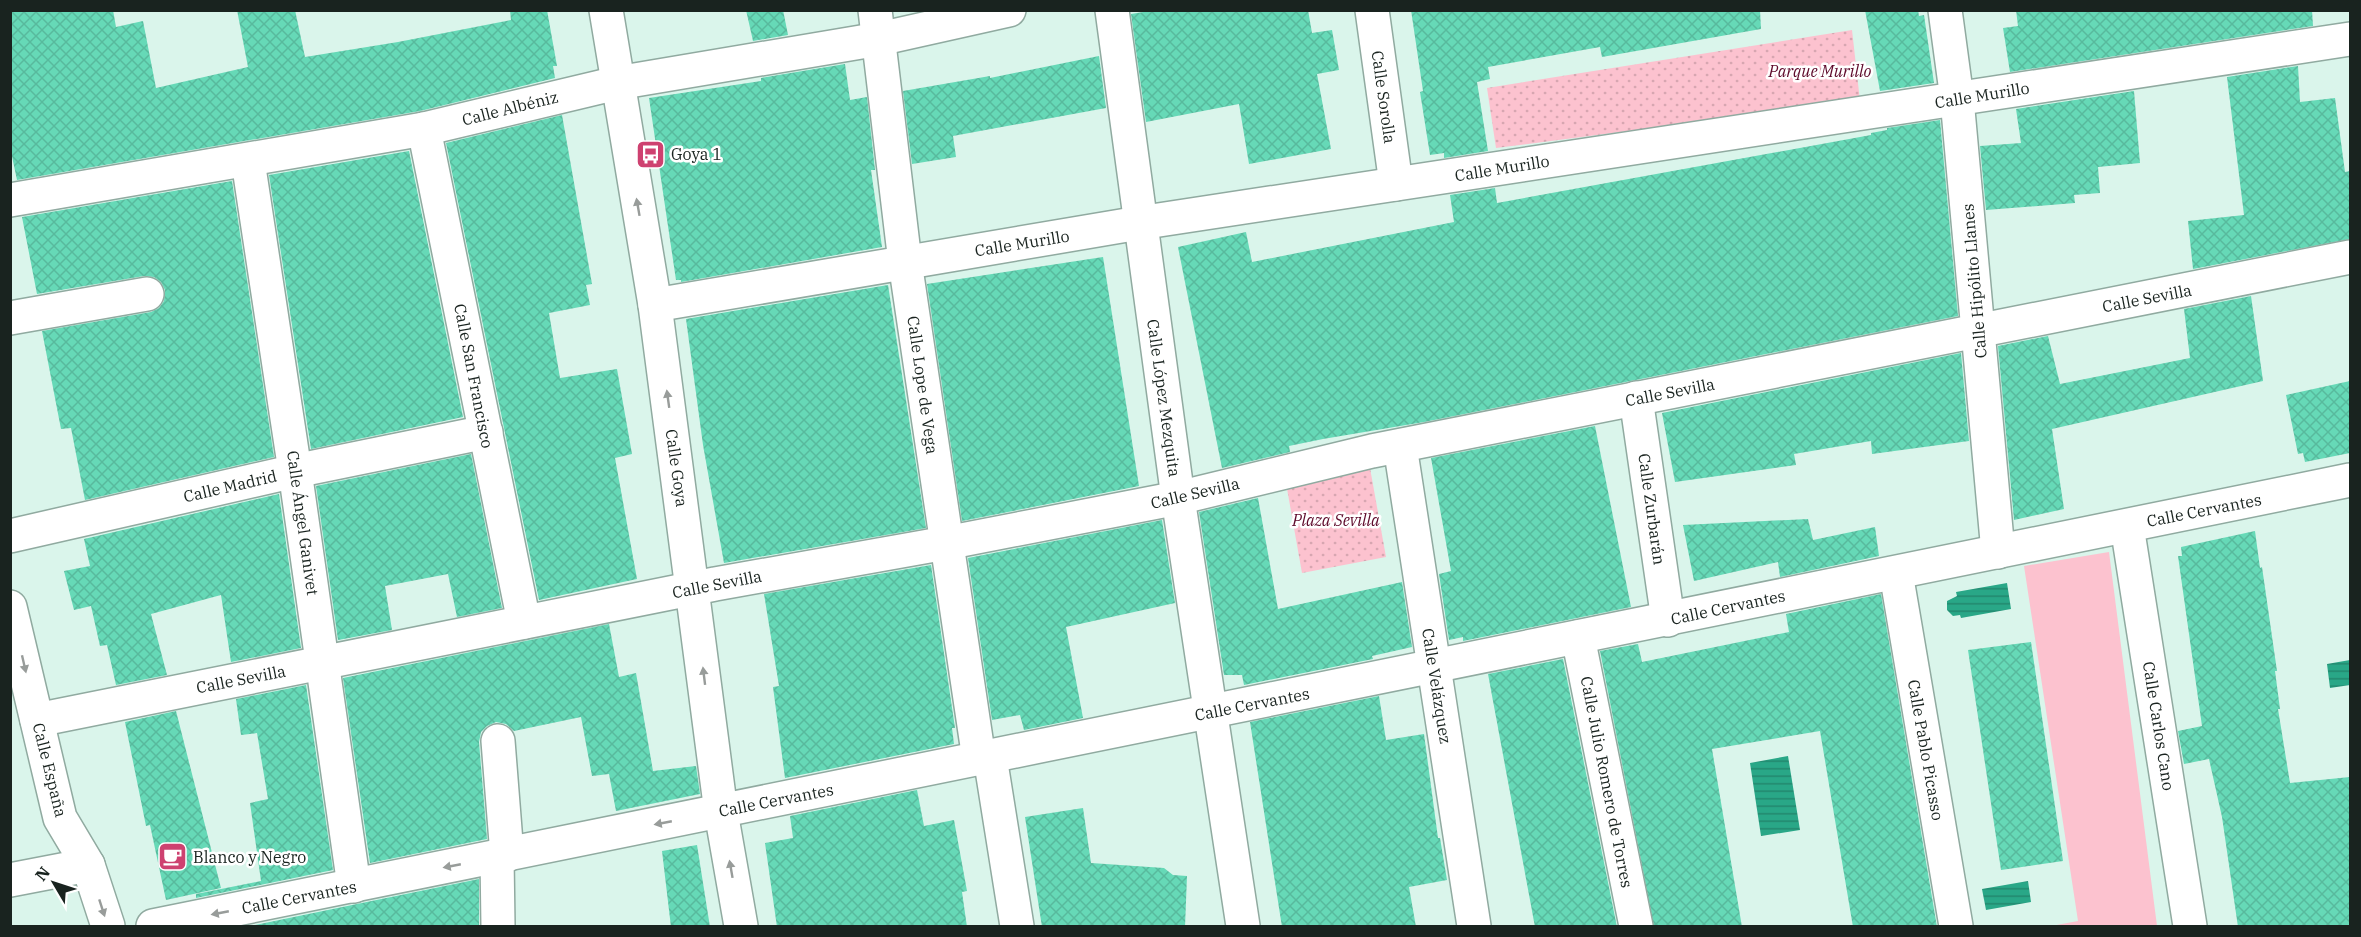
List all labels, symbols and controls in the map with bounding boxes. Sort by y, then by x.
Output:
street label: Calle Sorolla [1368,49,1400,145]
park label: Parque Murillo [1767,61,1872,81]
street label: Calle Murillo [1933,78,2031,112]
street label: Calle Albéniz [460,86,560,130]
bus stop icon: Goya 1 [634,138,666,170]
place label: Goya 1 [671,144,722,164]
street label: Calle Murillo [1453,151,1551,185]
one-way arrow [633,197,642,216]
street label: Calle Hipólito Llanes [1957,203,1991,359]
street label: Calle Murillo [973,226,1071,260]
street label: Calle Sevilla [2101,279,2194,316]
street label: Calle San Francisco [450,302,498,450]
street label: Calle Lope de Vega [903,315,943,456]
street label: Calle López Mezquita [1143,318,1185,478]
street label: Calle Sevilla [1624,373,1717,410]
one-way arrow [663,390,672,409]
street label: Calle Goya [662,428,692,508]
street label: Calle Ángel Ganivet [283,449,324,597]
street label: Calle Zurbarán [1634,452,1670,566]
street label: Calle Madrid [181,465,279,506]
street label: Calle Sevilla [1149,473,1242,513]
street label: Calle Cervantes [2145,489,2263,531]
park label: Plaza Sevilla [1291,510,1380,530]
street label: Calle Sevilla [671,565,764,602]
street label: Calle Cervantes [1669,585,1787,629]
street label: Calle Velázquez [1418,627,1456,745]
one-way arrow [20,655,29,674]
street label: Calle Sevilla [195,660,288,697]
street label: Calle Carlos Cano [2139,660,2179,792]
one-way arrow [699,666,709,685]
street label: Calle Julio Romero de Torres [1577,675,1637,889]
street label: Calle Pablo Picasso [1904,678,1948,822]
street label: Calle Cervantes [1193,683,1311,725]
street label: Calle España [29,721,71,820]
street label: Calle Cervantes [717,779,835,821]
one-way arrow [654,819,673,828]
cafe icon: Blanco y Negro [156,841,188,873]
place label: Blanco y Negro [193,847,306,867]
north arrow [24,853,84,913]
one-way arrow [726,859,735,878]
text: N [31,862,54,885]
one-way arrow [442,862,461,871]
street label: Calle Cervantes [240,876,358,918]
one-way arrow [98,899,108,917]
one-way arrow [210,909,229,918]

